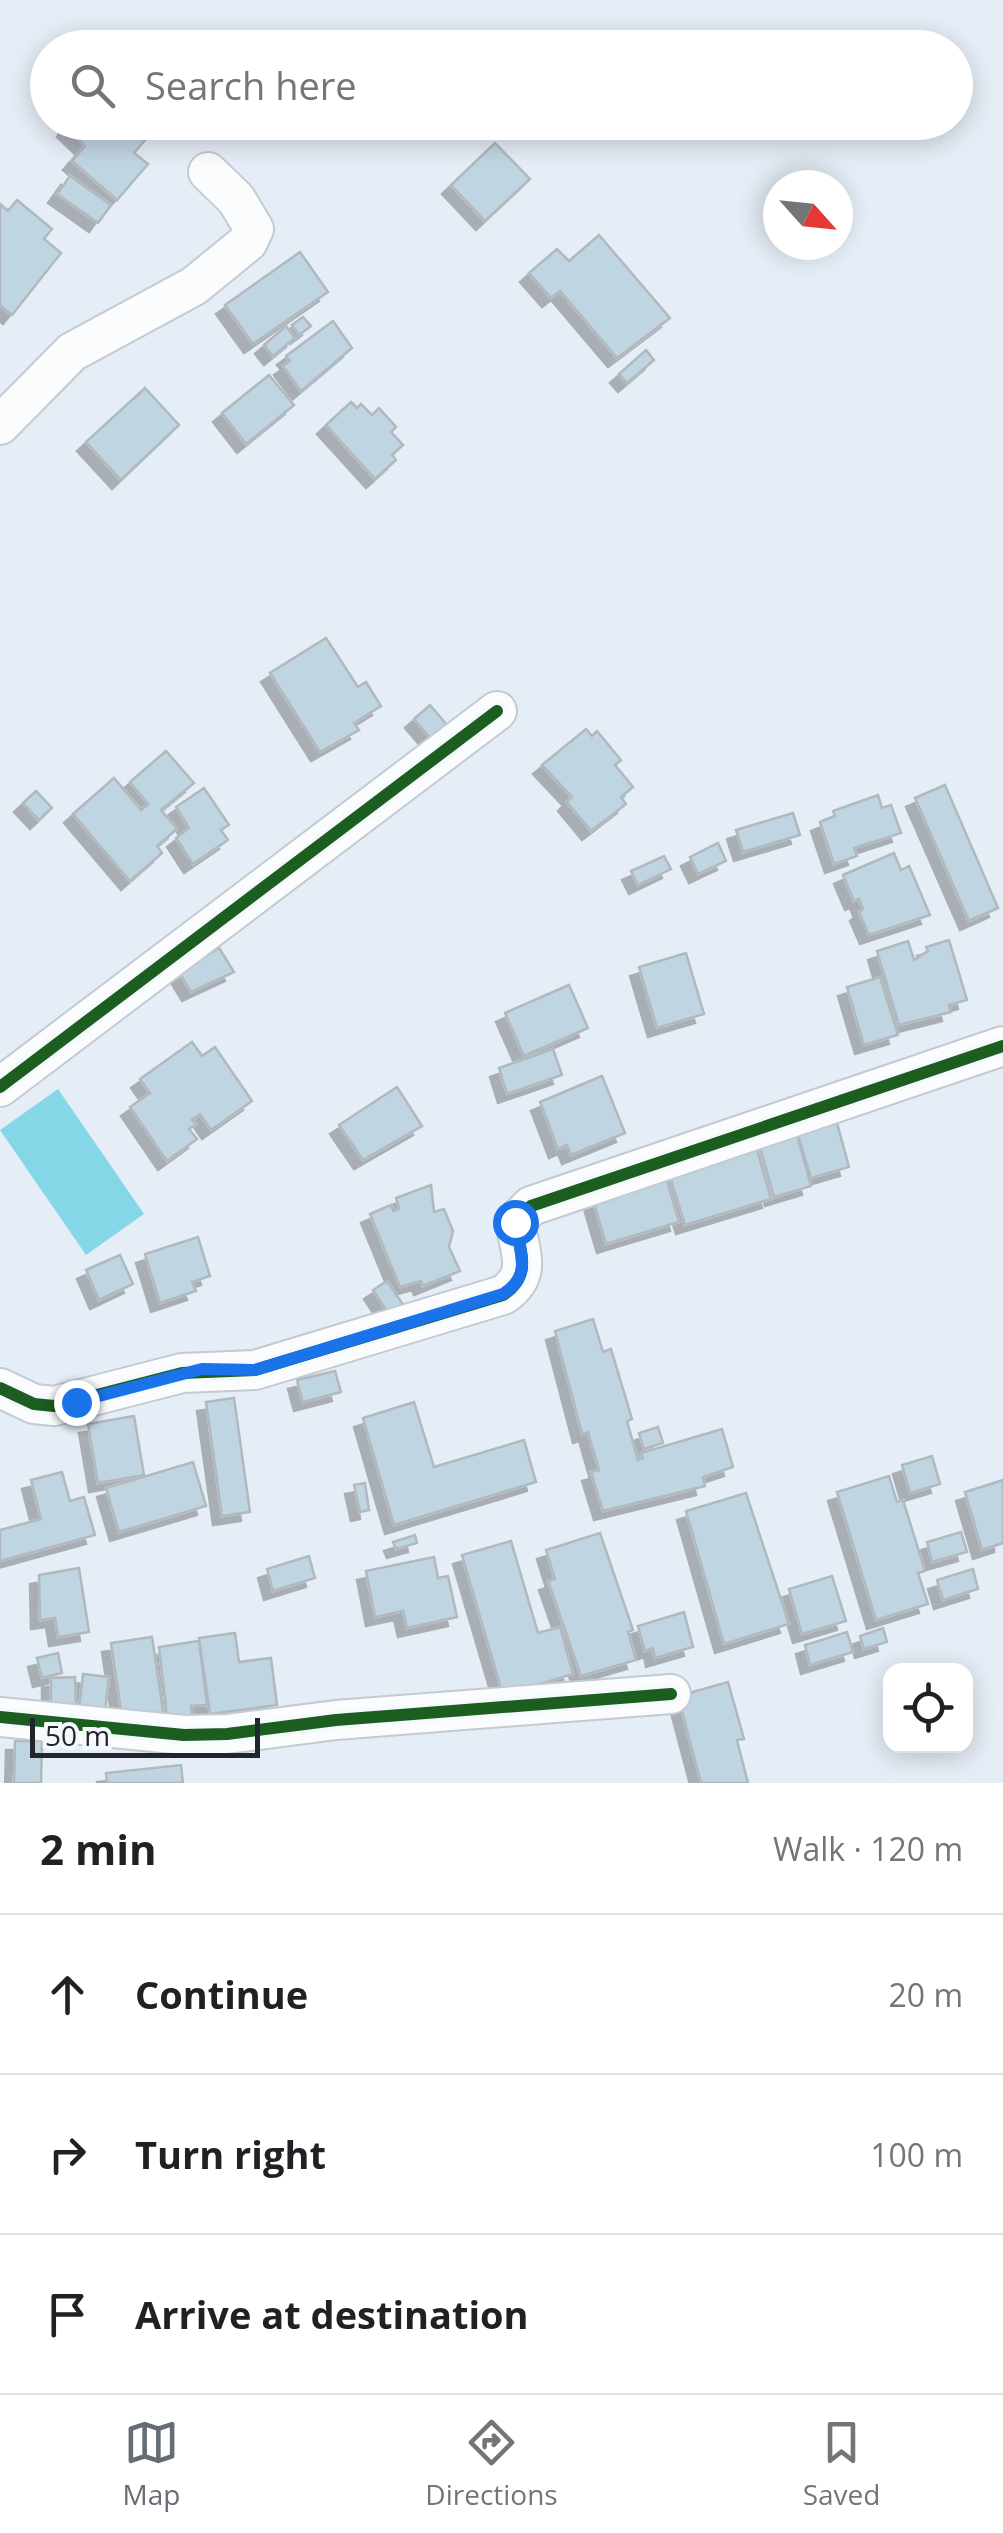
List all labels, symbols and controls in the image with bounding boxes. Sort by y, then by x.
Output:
search box [30,30,973,140]
icon: search [65,58,120,113]
text: Search here [145,59,357,111]
north arrow [763,170,853,260]
route start [493,1200,539,1246]
route end [54,1380,100,1426]
map controls [883,1663,973,1753]
button: locate [883,1663,973,1753]
scale bar [30,1713,260,1758]
text: 50 m [45,1716,110,1754]
text: 2 min [40,1820,157,1877]
text: Walk · 120 m [773,1827,963,1870]
icon: ahead [40,1967,95,2022]
text: Continue [135,1968,308,2020]
text: 20 m [888,1973,963,2016]
icon: right [40,2127,95,2182]
text: Turn right [135,2128,326,2180]
text: 100 m [870,2133,963,2176]
icon: arrive [40,2287,95,2342]
text: Arrive at destination [135,2288,529,2340]
tab: Map [122,2415,180,2513]
tab: Directions [425,2415,558,2513]
tab: Saved [803,2415,880,2513]

